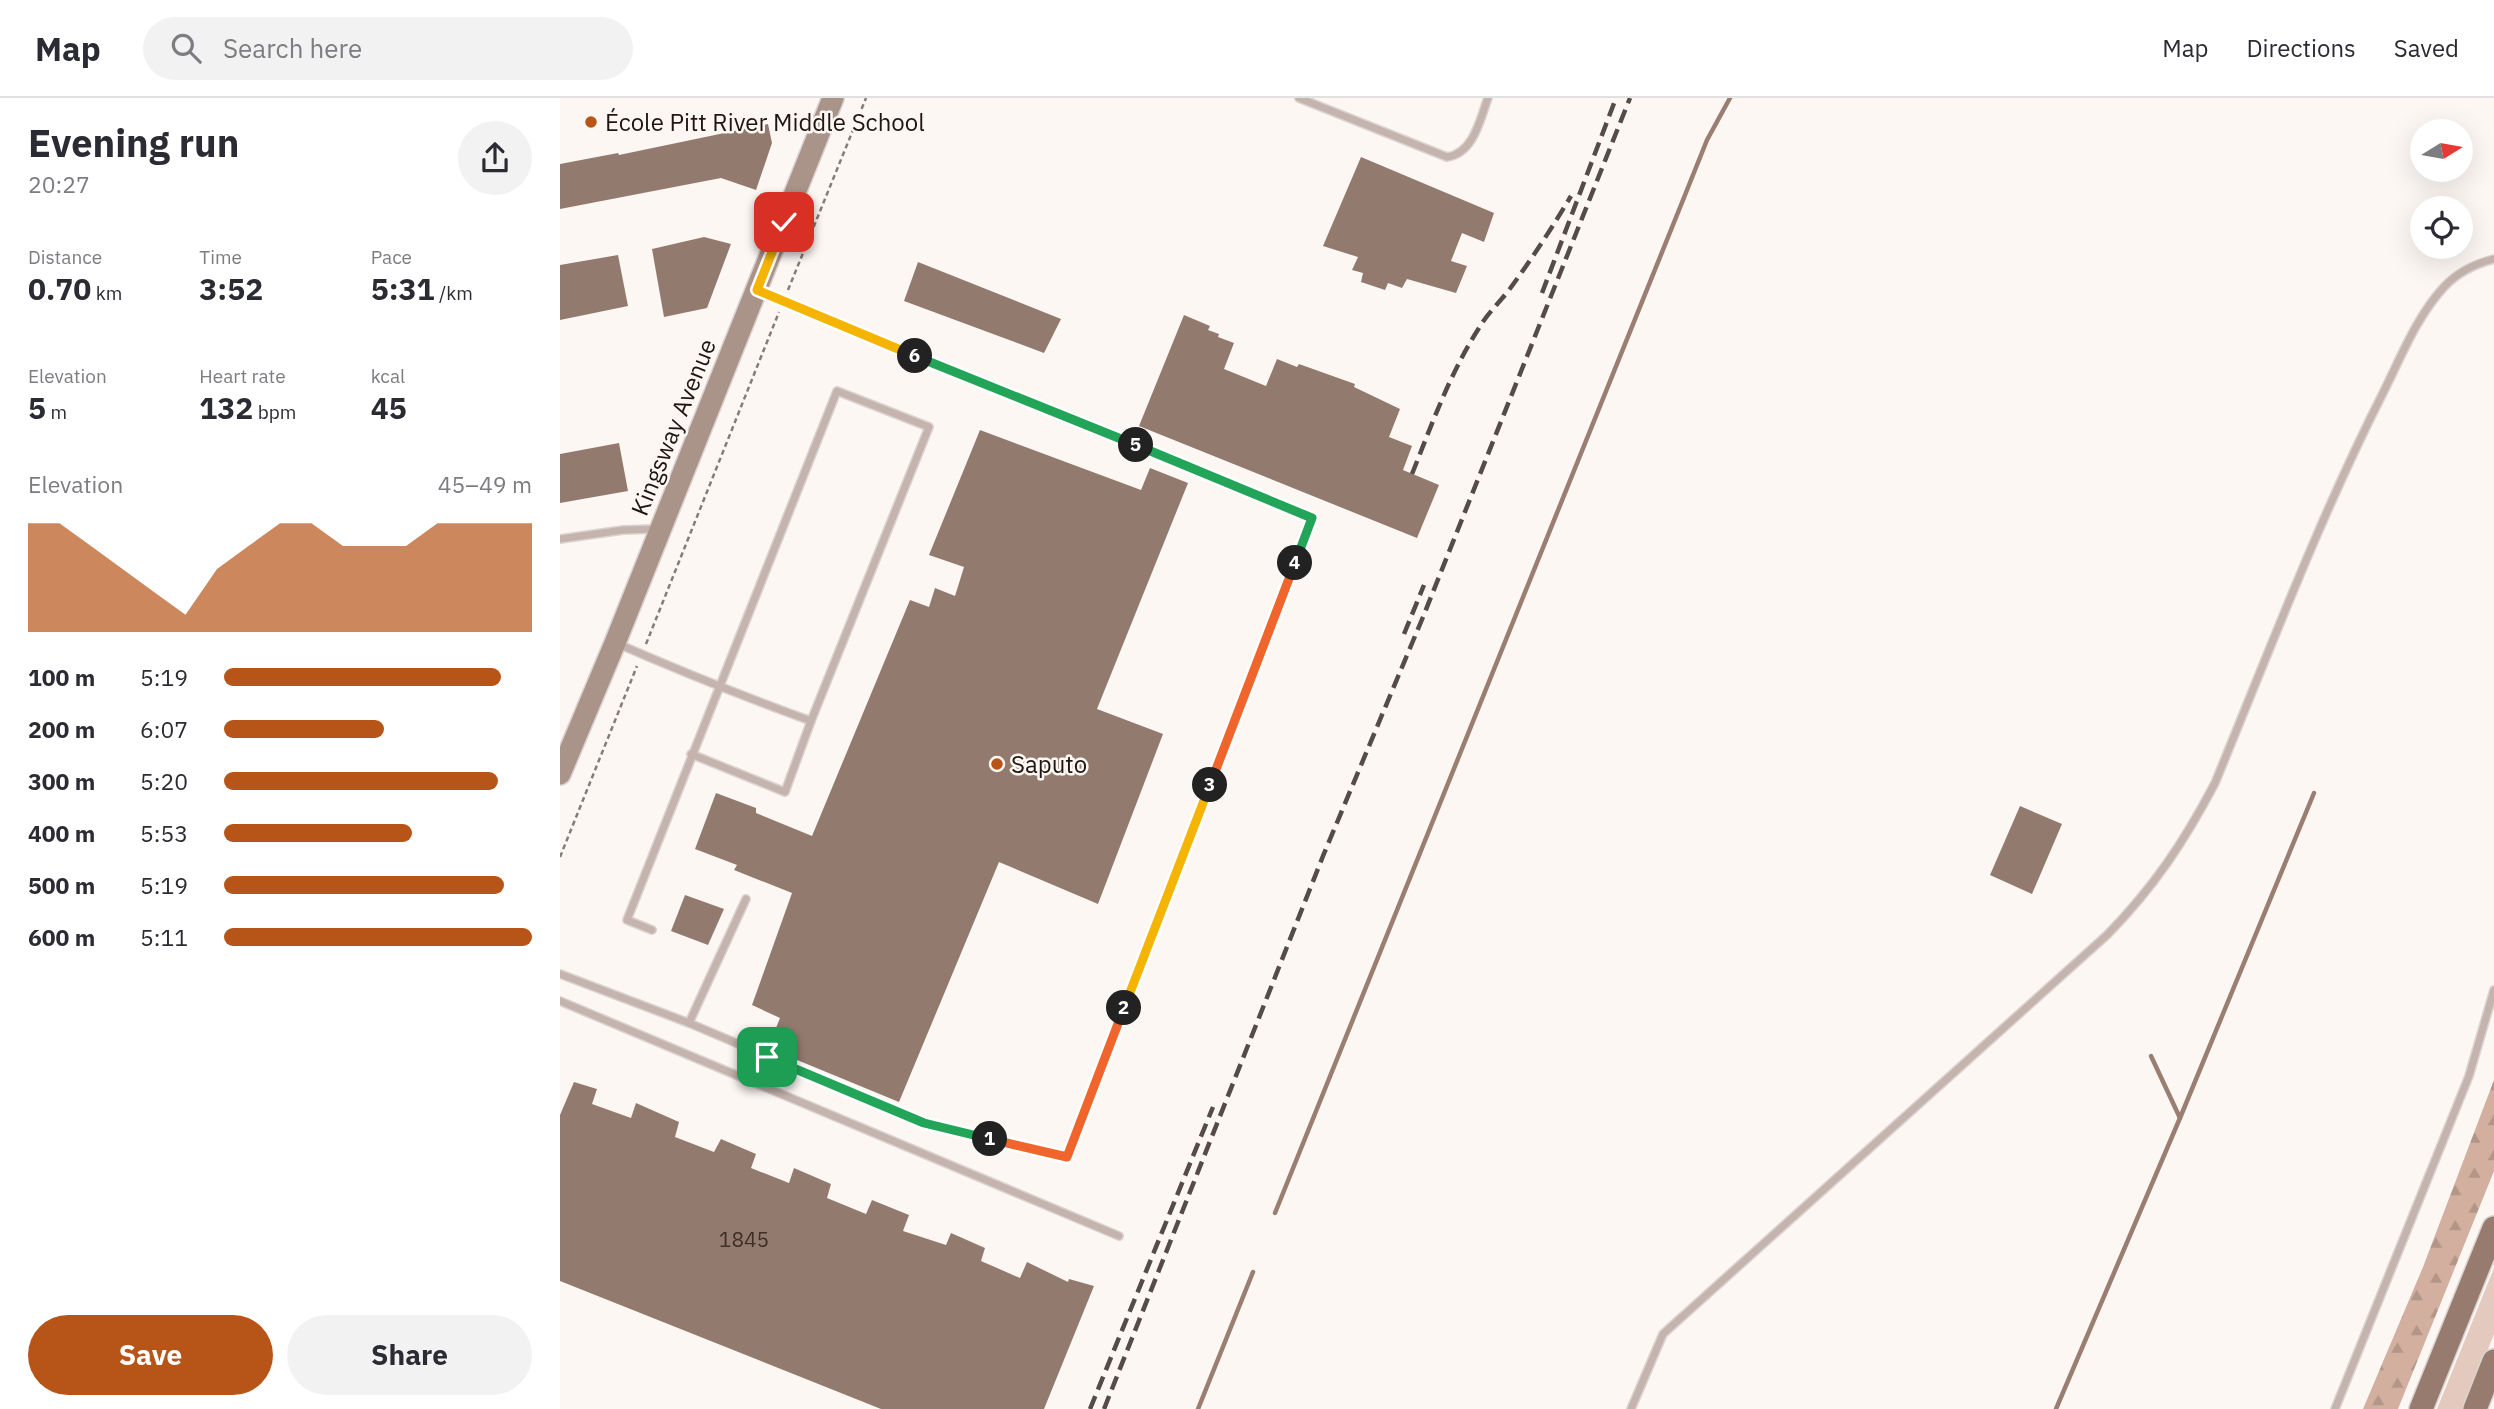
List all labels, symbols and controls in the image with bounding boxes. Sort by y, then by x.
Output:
search box [143,17,633,80]
text: Map [35,27,101,70]
icon: search [167,29,205,67]
text: Search here [223,31,362,65]
text: Map [2162,32,2208,64]
text: Directions [2246,32,2356,64]
text: Saved [2394,32,2459,64]
place label: École Pitt River Middle School [605,106,925,138]
marker: École Pitt River Middle School [583,114,599,130]
text: Evening run [28,118,239,167]
north arrow [2410,119,2473,182]
map controls [2410,119,2473,259]
button: share [458,121,532,195]
text: 20:27 [28,169,90,199]
pin [754,192,814,252]
button: locate [2410,196,2473,259]
icon: check [765,203,803,241]
text: Distance [28,245,102,269]
text: Time [199,245,242,269]
text: Pace [371,245,412,269]
text: 0.70 [28,269,91,308]
text: 3:52 [199,269,263,308]
text: 5:31 [371,269,435,308]
text: km [91,281,122,305]
text: /km [435,281,473,305]
street label: Kingsway Avenue [623,334,723,520]
pin: 6 [898,338,932,374]
text: 6 [909,343,920,367]
text: Elevation [28,364,107,388]
text: Heart rate [199,364,286,388]
text: kcal [371,364,405,388]
text: 5 [28,388,46,427]
text: 132 [199,388,253,427]
text: 45 [371,388,407,427]
text: m [46,400,67,424]
text: bpm [253,400,296,424]
pin: 5 [1118,428,1154,462]
text: 5 [1130,432,1141,456]
text: Elevation [28,469,123,499]
text: 45–49 m [438,469,532,499]
pin: 4 [1278,546,1312,580]
text: 4 [1289,550,1300,574]
text: 100 m [28,662,95,692]
text: 5:19 [140,662,188,692]
text: 200 m [28,714,95,744]
text: 6:07 [140,714,188,744]
place label: Saputo [1011,748,1087,780]
marker: Saputo [989,756,1005,772]
text: 300 m [28,766,95,796]
text: 5:20 [140,766,188,796]
pin: 3 [1192,768,1228,802]
text: 3 [1204,772,1215,796]
text: 400 m [28,818,95,848]
text: 5:53 [140,818,188,848]
text: 500 m [28,870,95,900]
text: 5:19 [140,870,188,900]
text: 600 m [28,922,95,952]
text: 5:11 [140,922,188,952]
pin: 2 [1106,990,1142,1026]
text: 2 [1118,995,1129,1019]
pin [737,1027,797,1087]
icon: arrive [748,1038,786,1076]
pin: 1 [972,1122,1008,1156]
text: 1 [984,1126,995,1150]
house number: 1845 [719,1225,769,1253]
button: Save [28,1315,273,1395]
button: Share [287,1315,532,1395]

